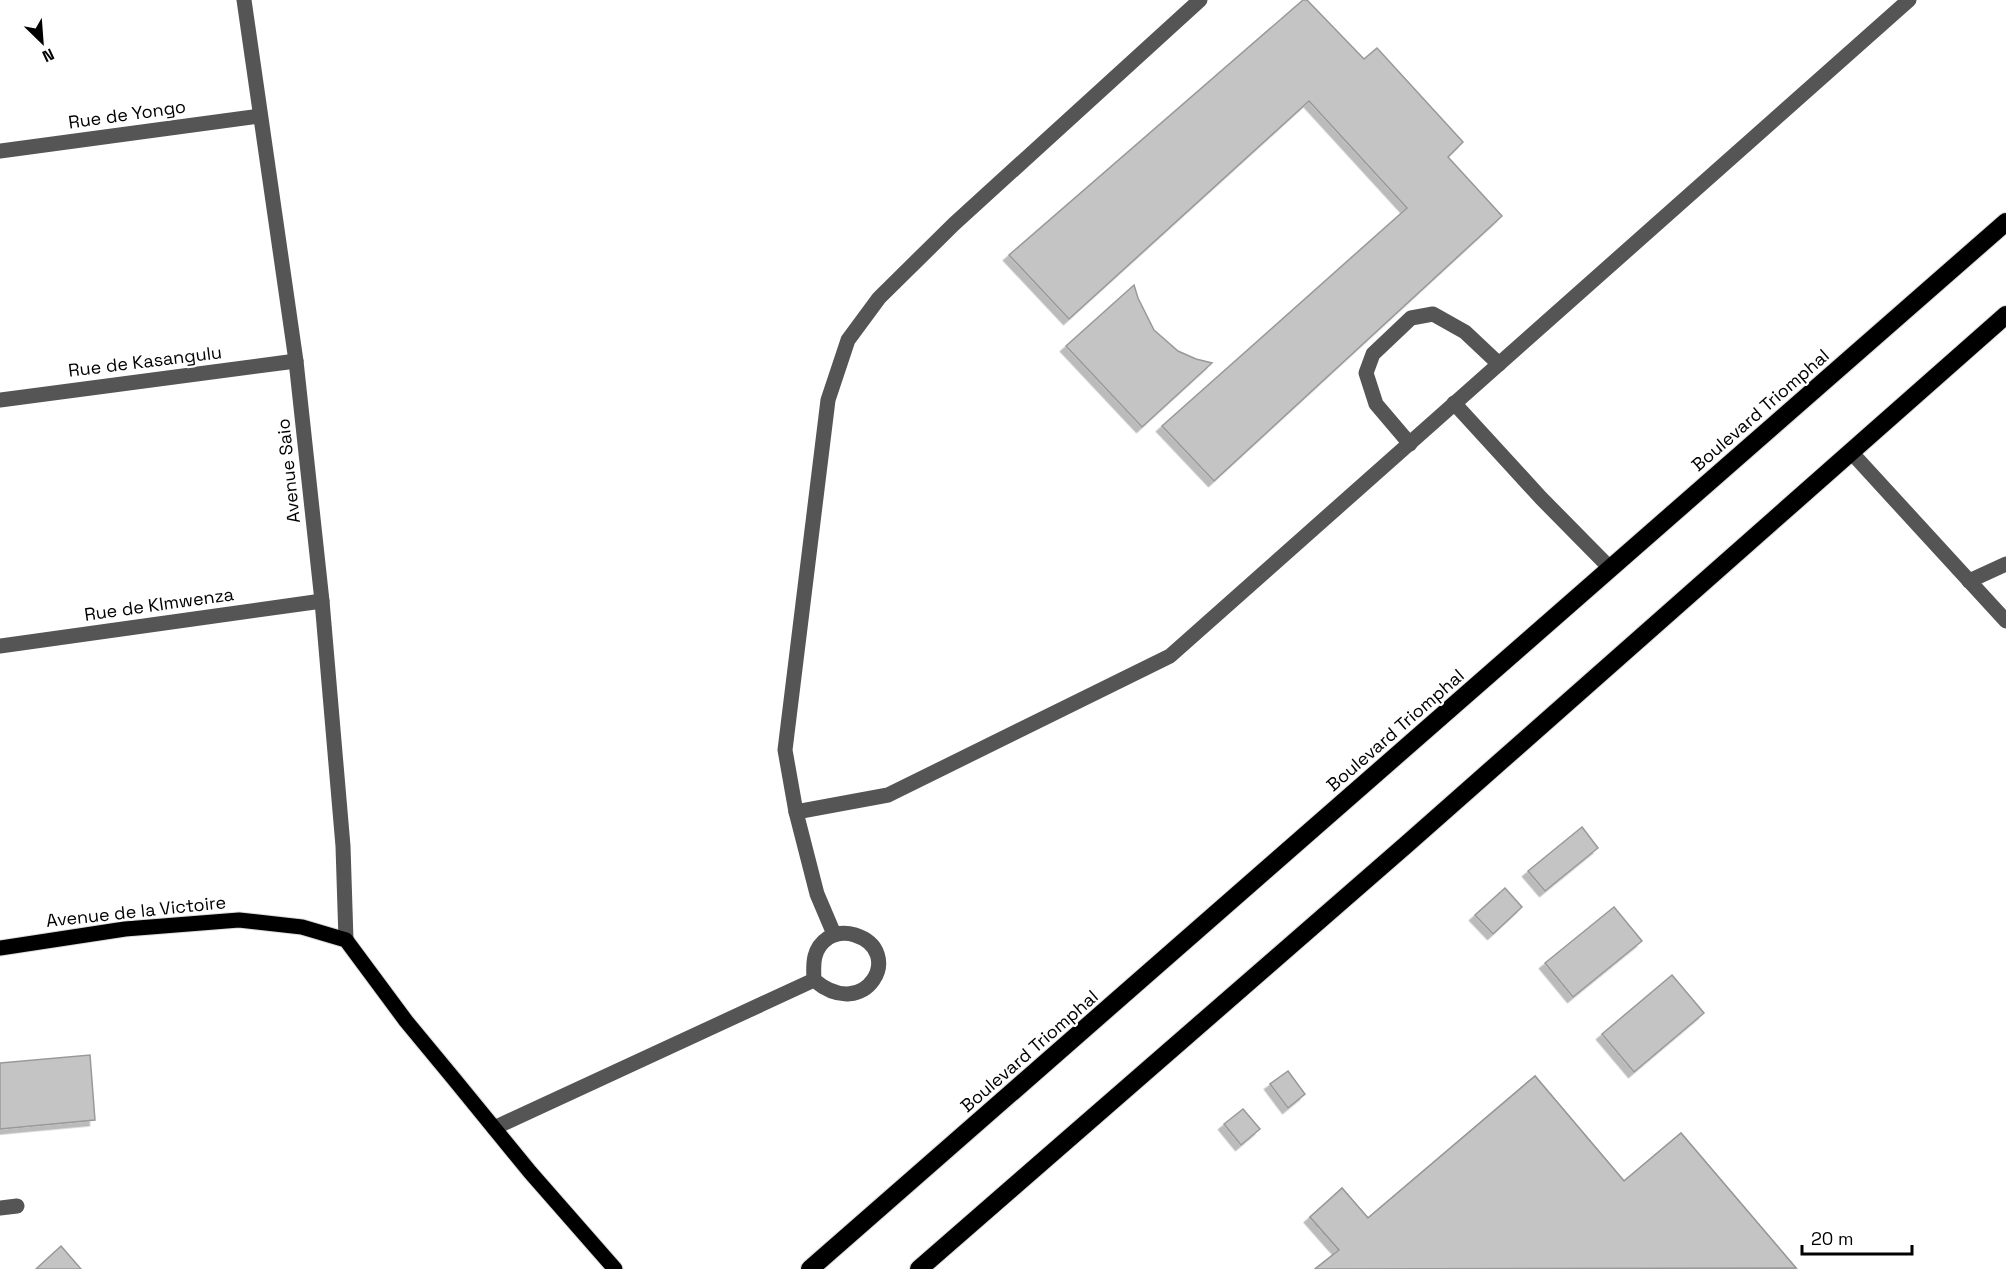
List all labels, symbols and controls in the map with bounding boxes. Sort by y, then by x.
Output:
north arrow [12,12,72,72]
text: N [39,43,57,67]
street label: Rue de Yongo [67,94,187,134]
street label: Rue de Kasangulu [67,340,223,382]
street label: Boulevard Triomphal [1686,344,1834,476]
street label: Avenue Saio [271,418,305,524]
street label: Rue de KImwenza [83,582,235,626]
street label: Boulevard Triomphal [1321,664,1469,796]
street label: Avenue de la Victoire [45,890,227,932]
street label: Boulevard Triomphal [955,985,1103,1117]
scale bar [1802,1218,1912,1256]
text: 20 m [1811,1227,1854,1250]

